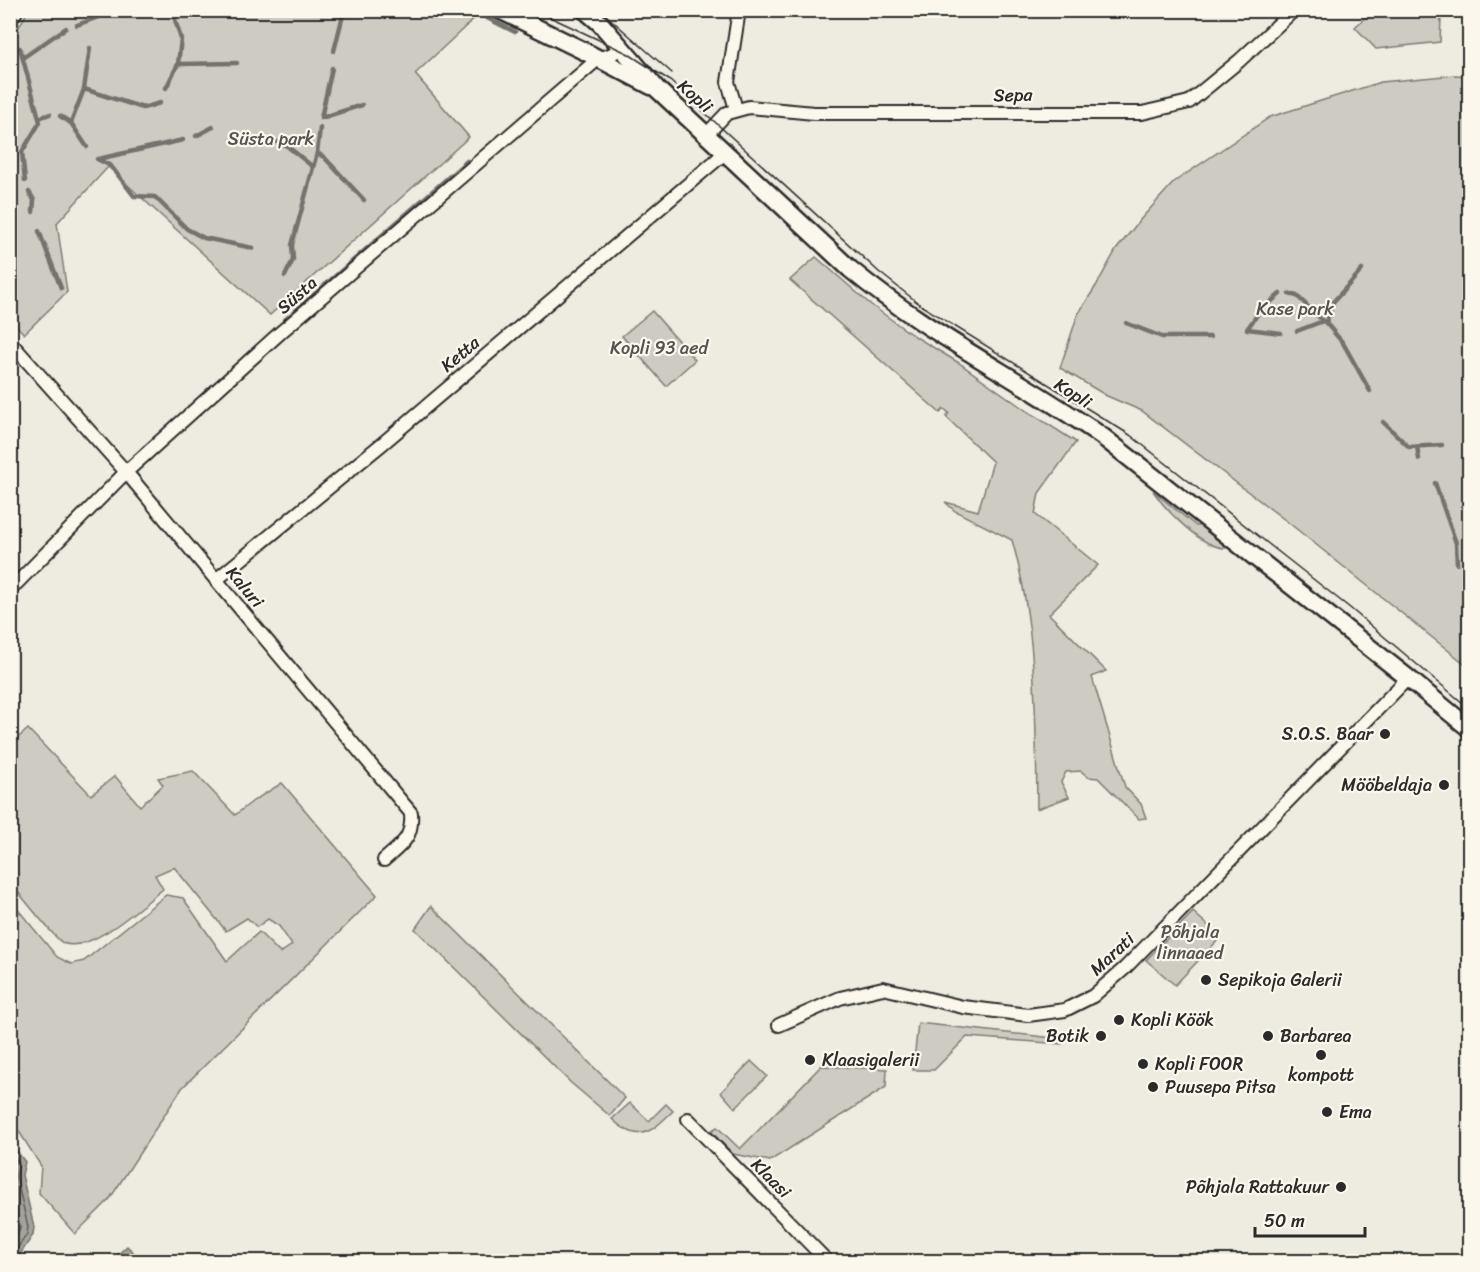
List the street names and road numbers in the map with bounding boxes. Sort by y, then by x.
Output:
street label: Kopli [670,71,721,122]
street label: Sepa [993,79,1034,111]
street label: Süsta [269,268,325,322]
street label: Ketta [433,327,488,380]
street label: Kopli [1048,369,1099,418]
street label: Kaluri [218,559,273,616]
street label: Marati [1082,924,1143,984]
street label: Klaasi [743,1150,800,1207]

